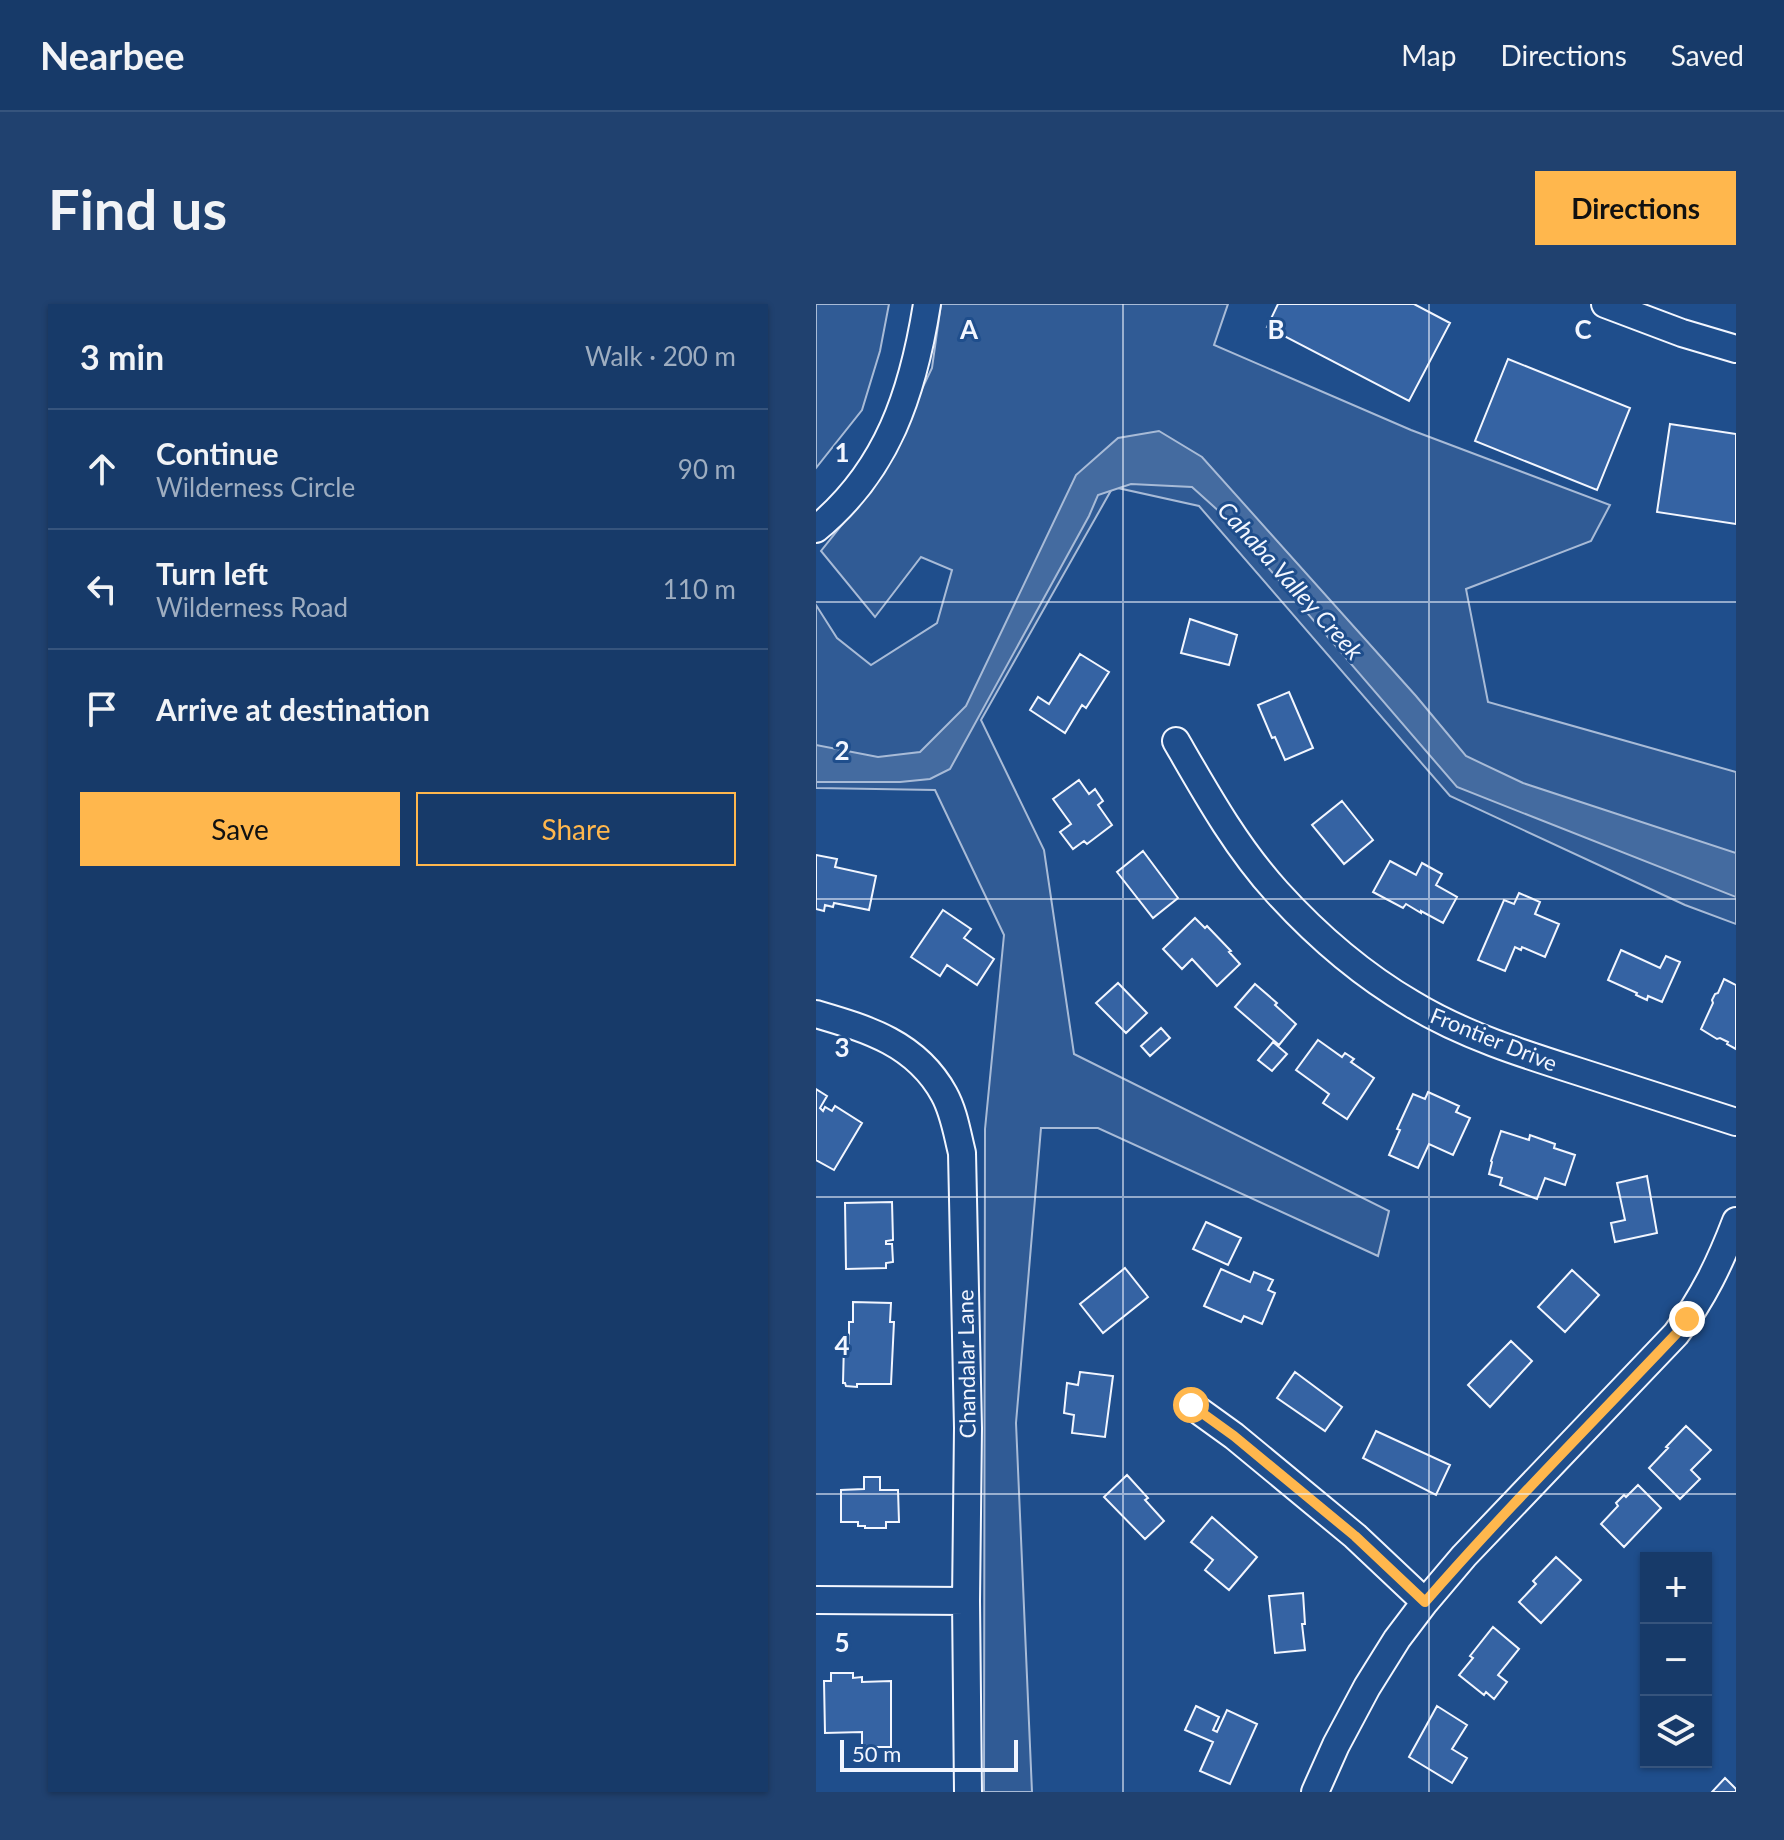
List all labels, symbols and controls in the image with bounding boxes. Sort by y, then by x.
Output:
text: Nearbee [40,32,185,78]
text: Map [1401,38,1456,72]
text: Directions [1500,38,1627,72]
text: Saved [1671,38,1744,72]
button: Directions [1535,171,1736,245]
text: Find us [48,175,227,242]
text: A [959,313,979,345]
text: B [1267,313,1285,345]
text: C [1574,313,1592,345]
text: 3 min [80,336,164,377]
text: Walk · 200 m [585,340,736,372]
text: Continue [156,435,279,471]
text: 1 [834,436,850,468]
icon: ahead [80,447,124,491]
text: 90 m [678,453,736,485]
text: Wilderness Circle [156,471,355,503]
water label: Cahaba Valley Creek [1212,495,1370,666]
text: Turn left [156,555,268,591]
icon: left [80,567,124,611]
text: 110 m [663,573,736,605]
text: Wilderness Road [156,591,348,623]
icon: arrive [80,687,124,731]
text: Arrive at destination [156,691,430,727]
text: 2 [834,734,850,766]
button: Save [80,792,400,866]
button: Share [416,792,736,866]
street label: Frontier Drive [1427,1001,1561,1077]
text: 3 [834,1031,850,1063]
street label: Chandalar Lane [951,1289,981,1439]
route end [1669,1301,1705,1337]
text: 4 [834,1329,850,1361]
route start [1173,1387,1209,1423]
map controls [1640,1552,1712,1768]
button: + [1640,1552,1712,1624]
button: − [1640,1624,1712,1696]
text: 5 [834,1626,850,1658]
button: layers [1640,1696,1712,1768]
scale bar [840,1736,1018,1772]
text: 50 m [852,1740,901,1767]

